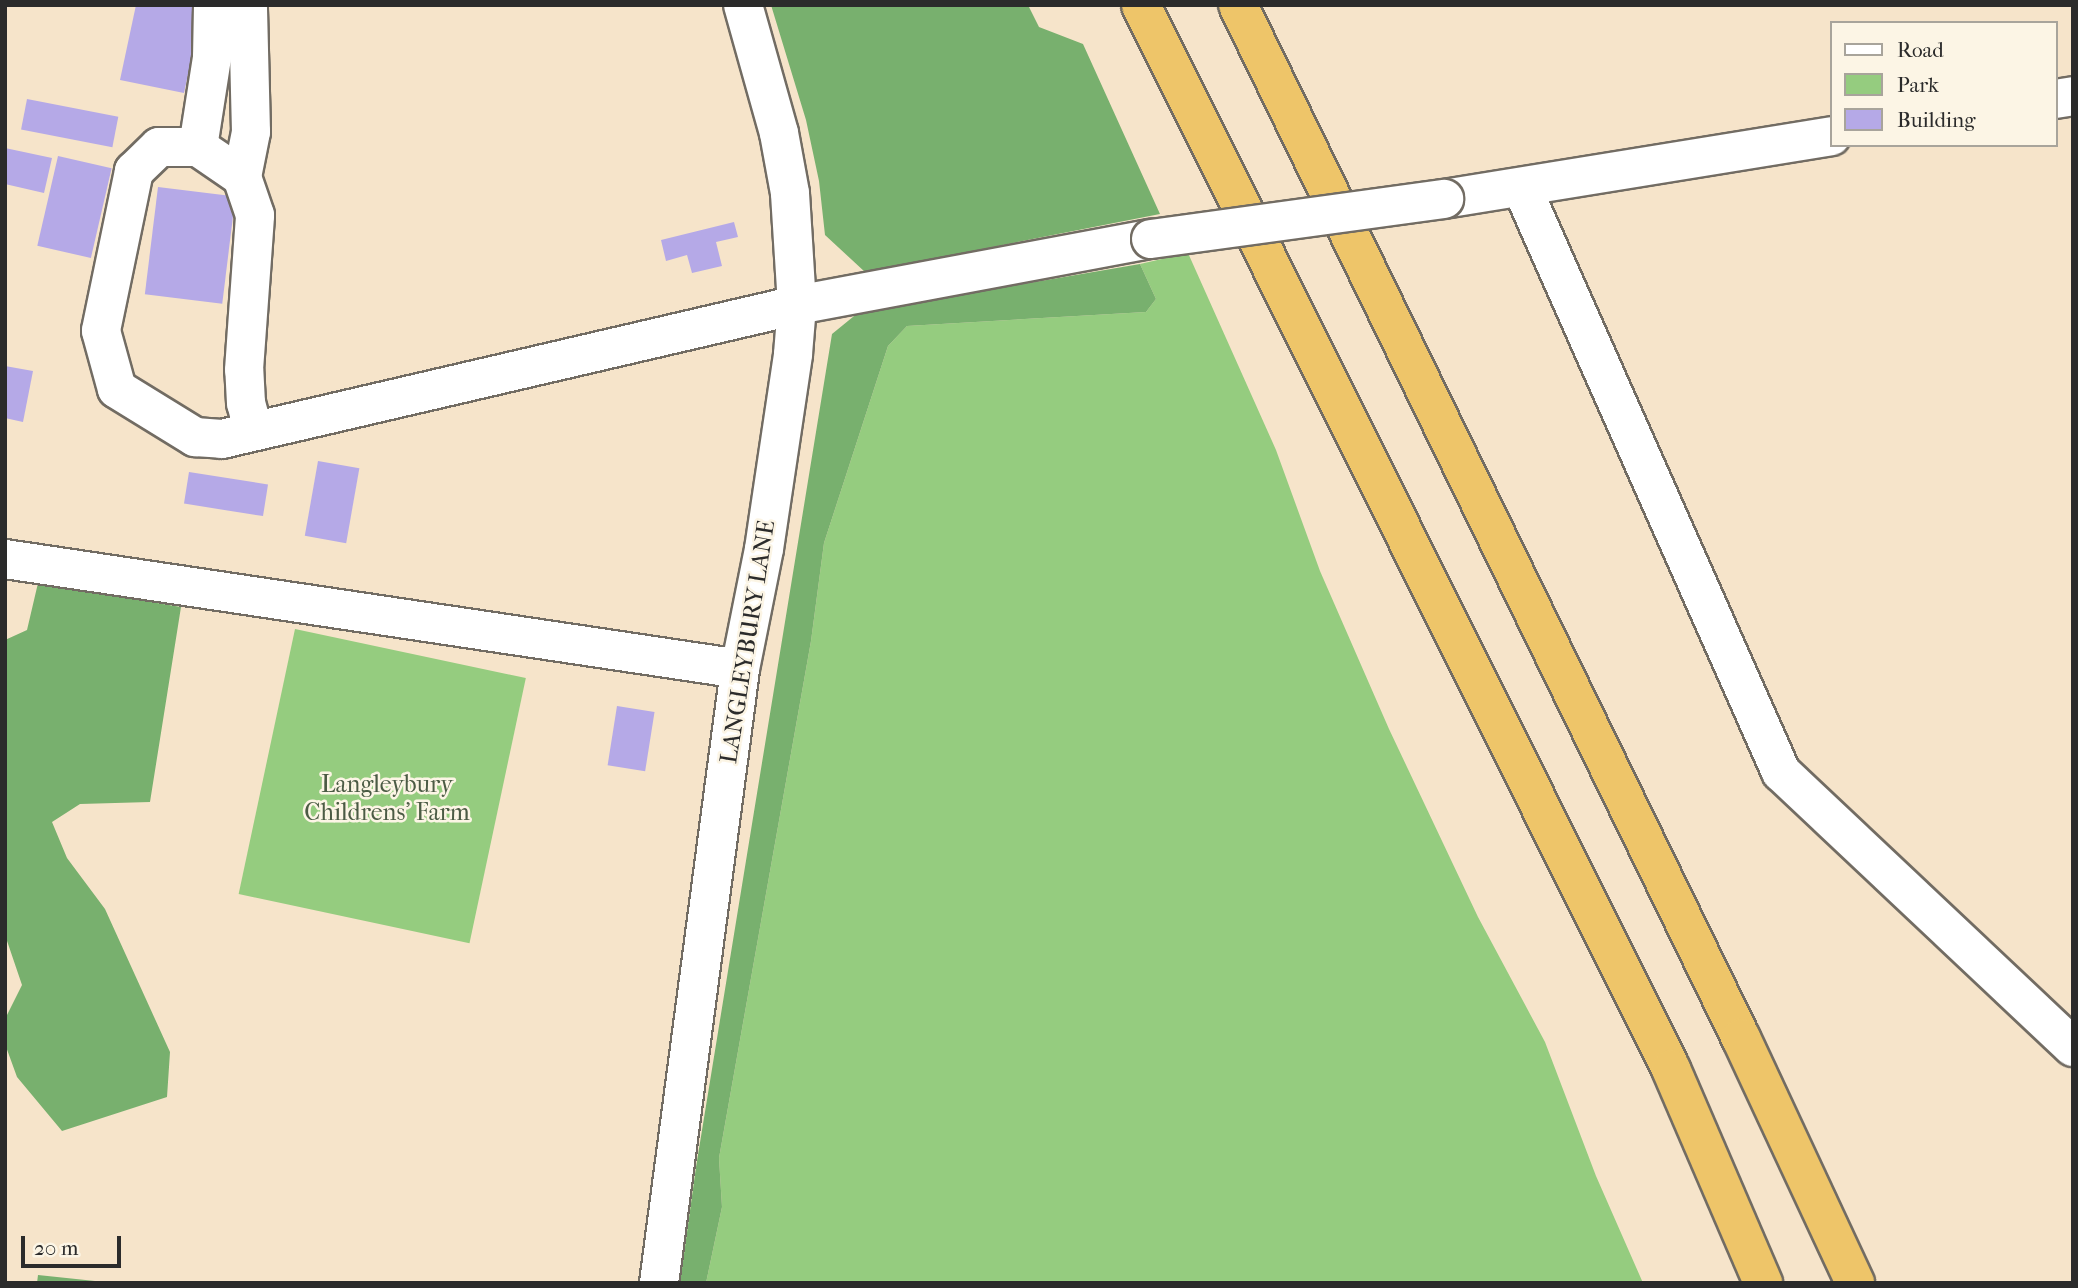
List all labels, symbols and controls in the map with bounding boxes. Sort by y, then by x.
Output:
legend [1829,21,2057,147]
text: Road [1897,38,1944,62]
text: Park [1897,73,1939,97]
text: Building [1897,108,1975,132]
street label: LANGLEYBURY LANE [715,518,781,766]
park label: Langleybury Childrens' Farm [304,771,470,827]
scale bar [24,1222,124,1266]
text: 20 m [34,1236,78,1260]

